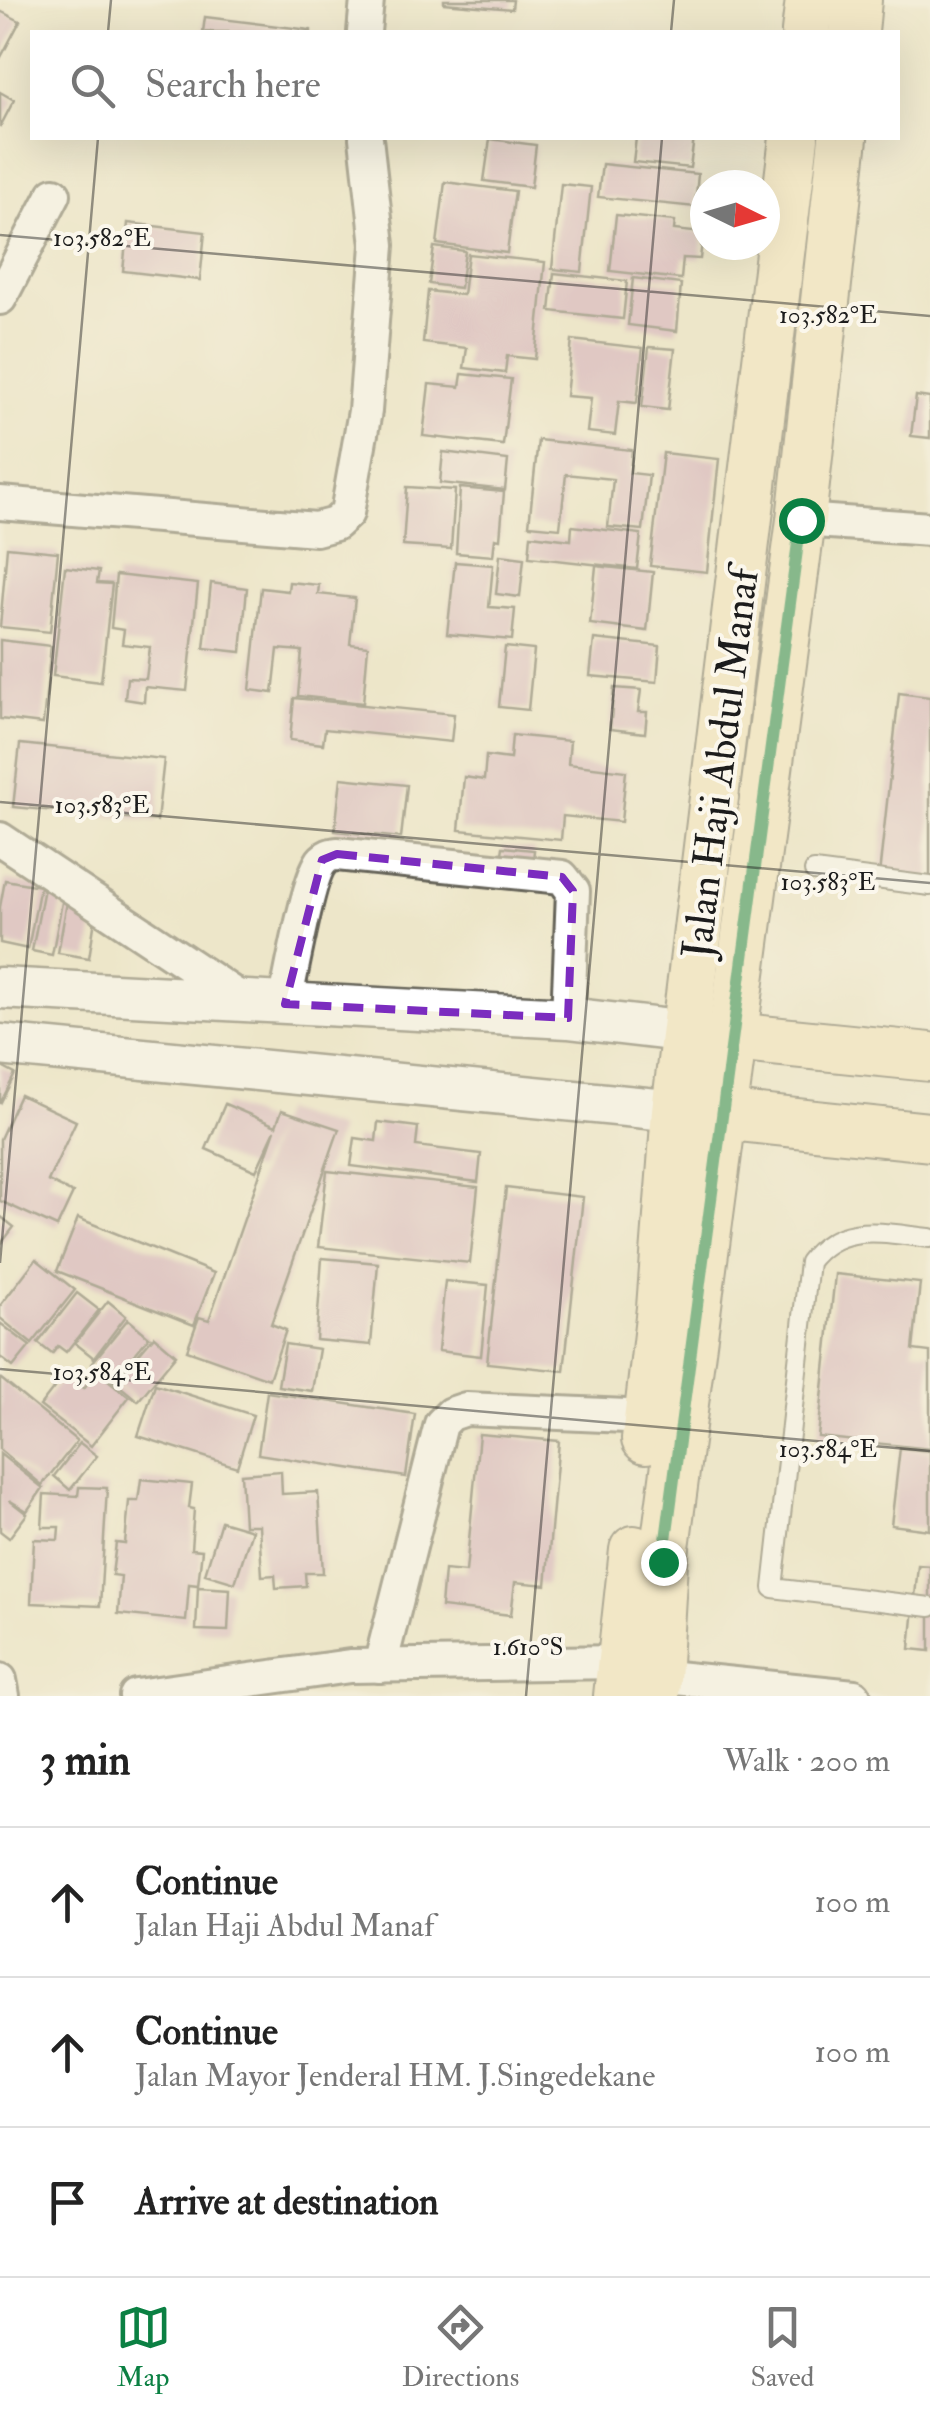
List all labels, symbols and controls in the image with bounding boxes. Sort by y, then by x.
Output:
search box [30,30,900,140]
icon: search [65,58,120,113]
text: Search here [145,61,321,109]
north arrow [690,170,780,260]
text: 103.582°E [53,223,151,254]
text: 103.582°E [779,300,877,331]
route start [779,498,825,544]
street label: Jalan Haji Abdul Manaf [671,559,772,962]
text: 103.583°E [55,790,149,821]
text: 103.583°E [781,867,875,898]
text: 103.584°E [53,1357,151,1388]
text: 103.584°E [779,1434,877,1465]
route end [641,1540,687,1586]
text: 1.610°S [493,1632,563,1663]
text: 3 min [40,1735,130,1787]
text: Walk · 200 m [723,1741,890,1781]
text: Continue [135,1858,278,1906]
icon: ahead [40,1875,95,1930]
text: 100 m [814,1882,890,1922]
text: Jalan Haji Abdul Manaf [135,1906,434,1946]
text: Continue [135,2008,278,2056]
icon: ahead [40,2025,95,2080]
text: 100 m [814,2032,890,2072]
text: Jalan Mayor Jenderal HM. J.Singedekane [135,2056,655,2096]
icon: arrive [40,2175,95,2230]
text: Arrive at destination [135,2178,439,2226]
tab: Map [116,2300,171,2395]
tab: Directions [402,2300,519,2395]
tab: Saved [750,2300,814,2395]

